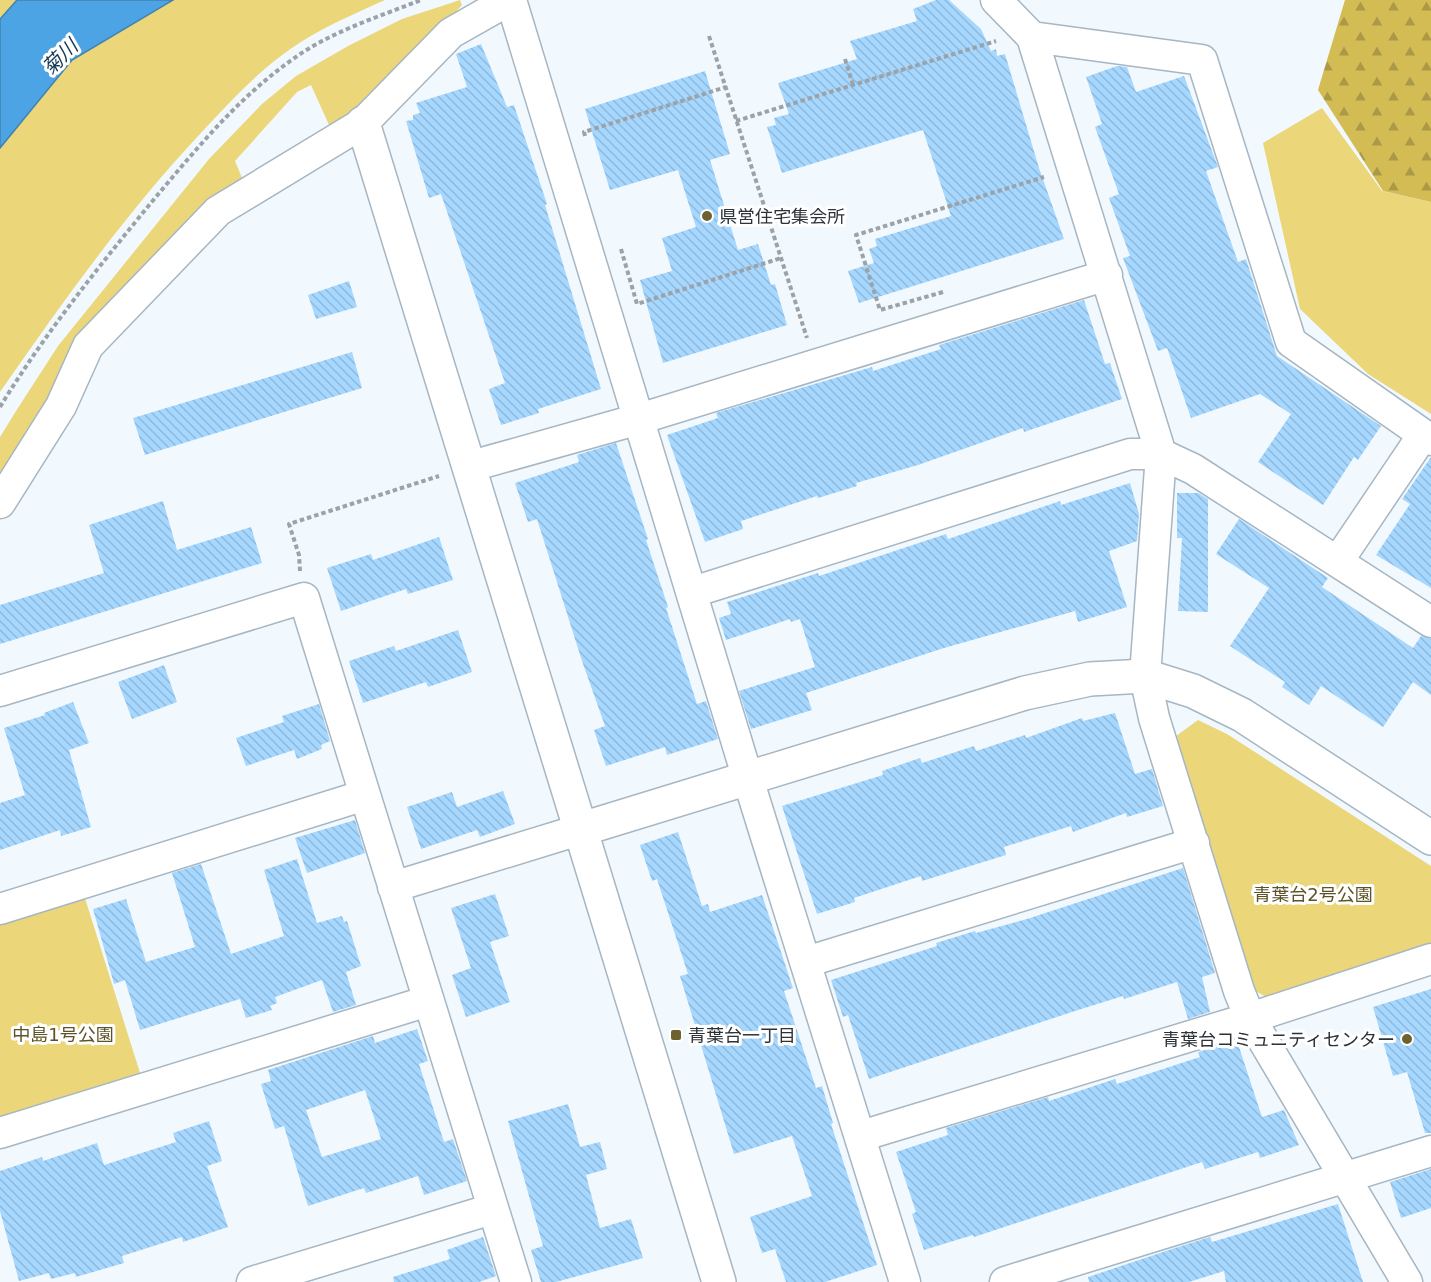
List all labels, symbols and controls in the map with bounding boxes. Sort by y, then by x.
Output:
water label: 菊川 [37,33,84,80]
place label: 県営住宅集会所 [719,206,845,227]
marker: 県営住宅集会所 [700,209,714,223]
park label: 青葉台2号公園 [1253,884,1373,905]
park label: 中島1号公園 [12,1024,114,1045]
place label: 青葉台一丁目 [688,1025,796,1046]
marker: 青葉台一丁目 [669,1028,683,1042]
place label: 青葉台コミュニティセンター [1162,1029,1395,1050]
marker: 青葉台コミュニティセンター [1400,1032,1414,1046]

